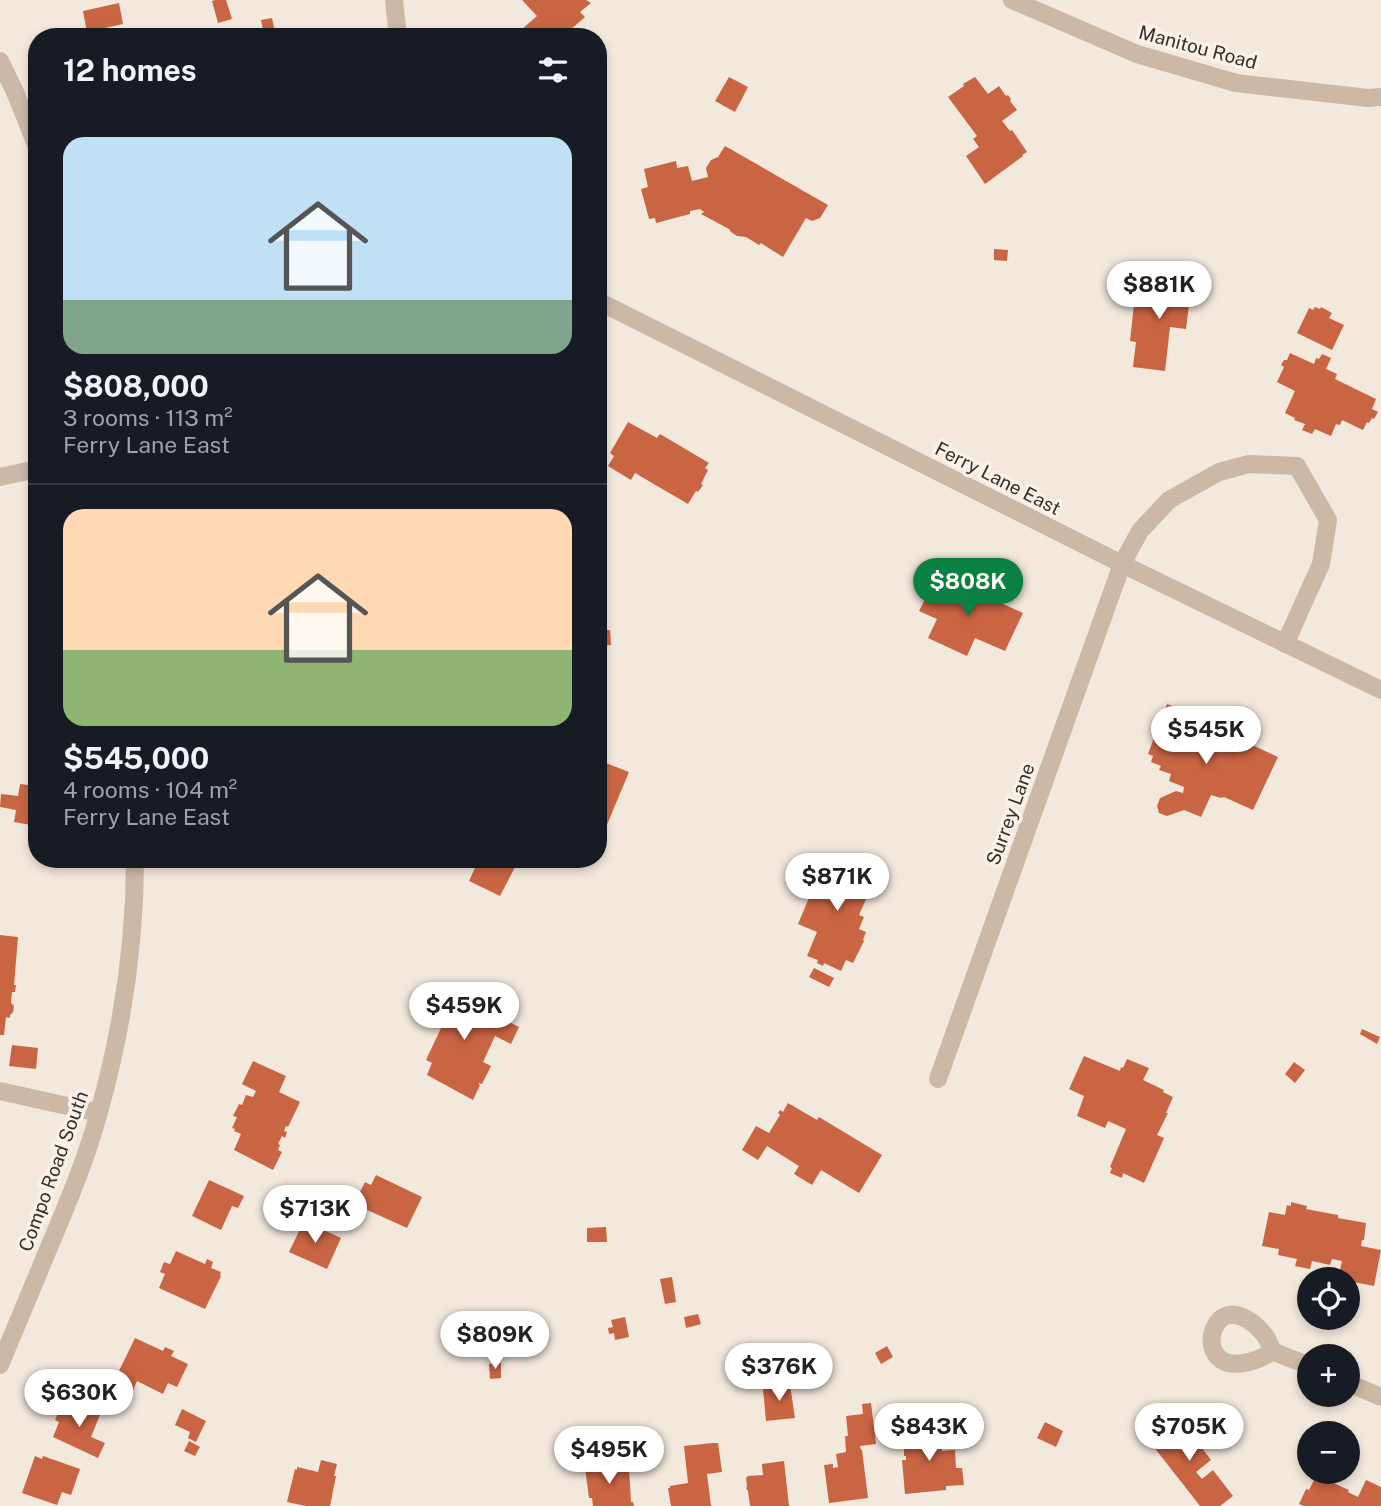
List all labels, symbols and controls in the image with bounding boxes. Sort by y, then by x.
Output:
street label: Manitou Road [1137,21,1259,73]
icon: filters [534,51,572,89]
text: 12 homes [63,52,197,88]
icon: home [255,183,381,309]
pin: $881K [1110,262,1208,321]
text: $881K [1123,270,1195,297]
text: $808,000 [63,368,209,404]
text: 3 rooms · 113 m² [63,404,233,431]
text: Ferry Lane East [63,431,230,458]
street label: Ferry Lane East [932,437,1064,519]
icon: home [255,555,381,681]
pin: $808K [919,558,1017,618]
text: $808K [929,567,1007,594]
pin: $545K [1157,706,1255,766]
text: $545K [1167,715,1245,742]
text: $545,000 [63,740,209,776]
street label: Surrey Lane [981,760,1039,868]
text: 4 rooms · 104 m² [63,776,237,803]
text: Ferry Lane East [63,803,230,830]
pin: $871K [788,853,886,913]
text: $871K [801,862,873,889]
pin: $459K [415,982,513,1042]
text: $459K [425,991,503,1018]
street label: Compo Road South [14,1088,92,1254]
pin: $713K [266,1186,364,1245]
text: $713K [279,1194,351,1221]
map controls [1297,1267,1360,1484]
button: locate [1297,1267,1360,1330]
pin: $809K [446,1312,544,1371]
text: $809K [456,1320,534,1347]
pin: $376K [730,1344,828,1403]
button: + [1297,1344,1360,1407]
text: $376K [741,1352,817,1379]
pin: $630K [30,1370,128,1429]
text: $630K [40,1378,118,1405]
pin: $843K [880,1404,978,1463]
pin: $705K [1140,1404,1238,1463]
text: $843K [890,1412,968,1439]
text: $705K [1151,1412,1227,1439]
button: − [1297,1421,1360,1484]
pin: $495K [560,1426,658,1486]
text: $495K [570,1435,648,1462]

